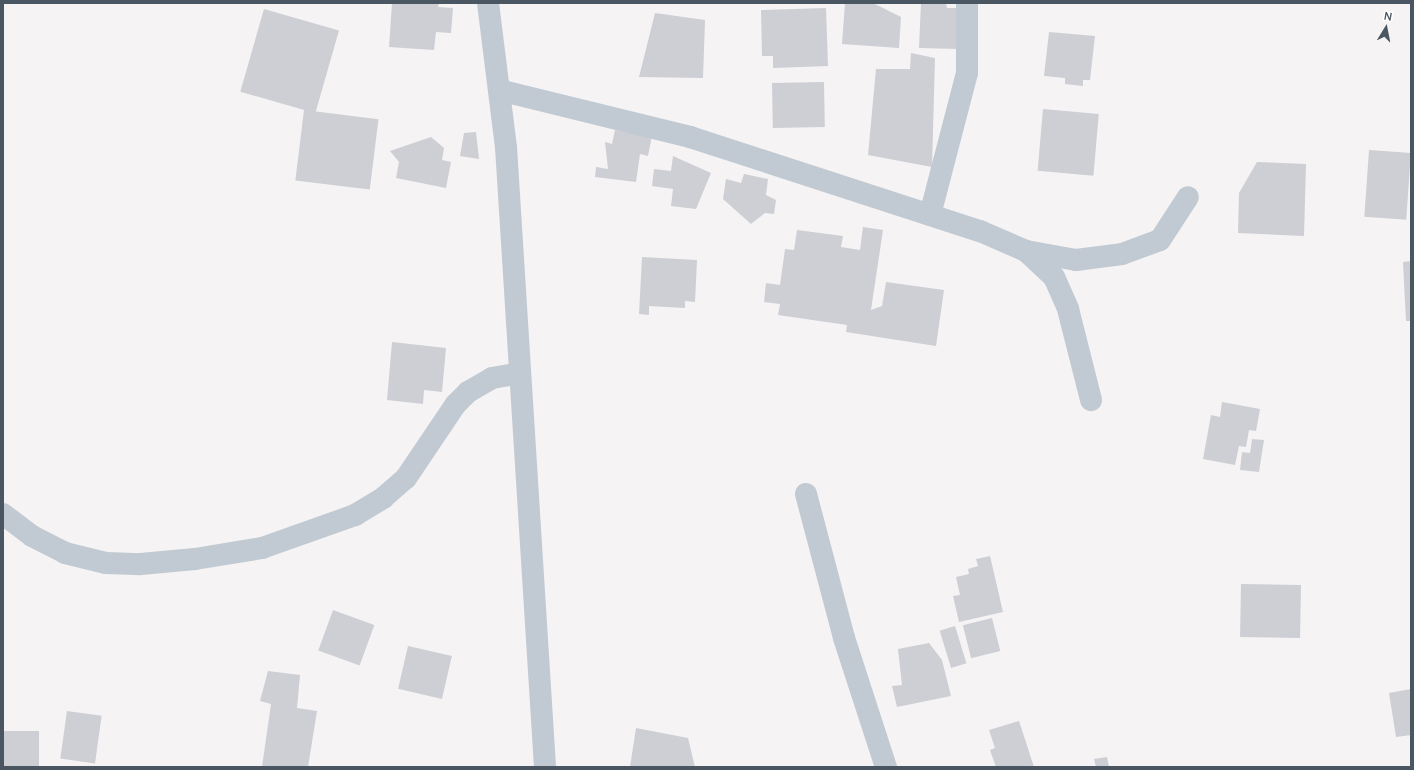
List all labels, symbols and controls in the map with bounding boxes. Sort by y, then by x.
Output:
north arrow [1366,8,1406,48]
text: N [1383,8,1393,24]

